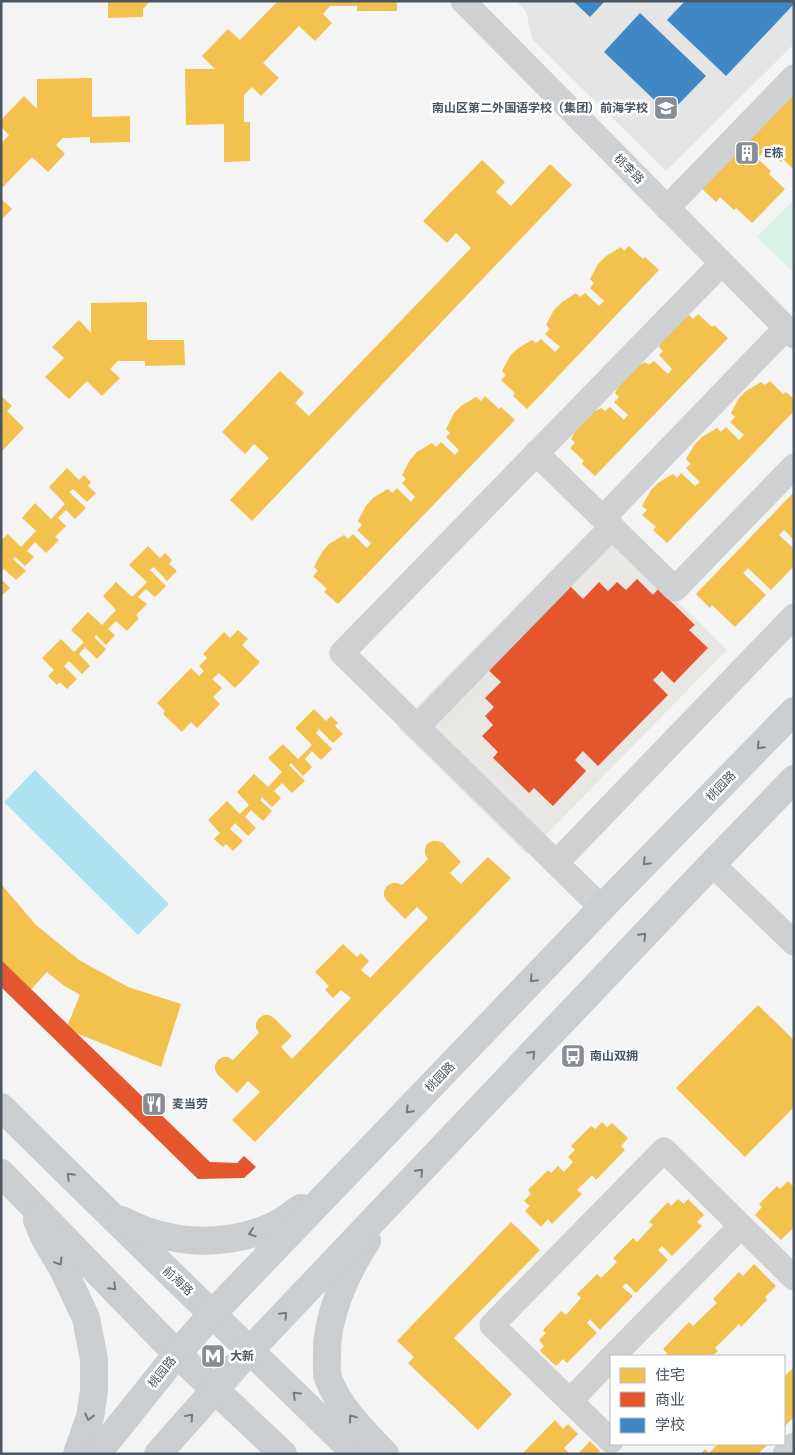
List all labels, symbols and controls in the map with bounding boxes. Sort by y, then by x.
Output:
school or university icon: 南山区第二外国语学校（集团）前海学校 [653,95,679,121]
place label: 南山区第二外国语学校（集团）前海学校 [432,101,648,115]
building icon: E栋 [734,140,760,166]
place label: E栋 [764,146,784,160]
street label: 桃李路 [611,151,647,187]
one-way arrow [757,740,766,749]
street label: 桃园路 [703,768,739,804]
one-way arrow [643,857,652,866]
one-way arrow [637,932,646,941]
one-way arrow [530,974,539,983]
bus stop icon: 南山双拥 [560,1043,586,1069]
place label: 南山双拥 [590,1049,638,1063]
one-way arrow [526,1050,535,1059]
street label: 桃园路 [422,1059,458,1095]
restaurant icon: 麦当劳 [141,1091,167,1117]
place label: 麦当劳 [172,1097,208,1111]
one-way arrow [406,1104,415,1113]
one-way arrow [414,1168,423,1177]
one-way arrow [67,1173,76,1182]
one-way arrow [249,1227,257,1237]
one-way arrow [52,1257,62,1266]
street label: 前海路 [160,1264,196,1298]
one-way arrow [108,1281,117,1290]
one-way arrow [278,1312,287,1321]
metro station icon: 大新 [200,1343,226,1369]
place label: 大新 [230,1349,254,1363]
street label: 桃园路 [145,1354,179,1390]
legend [610,1355,785,1445]
text: 住宅 [655,1366,685,1384]
text: 商业 [655,1391,685,1409]
one-way arrow [293,1392,302,1401]
one-way arrow [85,1412,95,1420]
one-way arrow [184,1414,193,1423]
one-way arrow [349,1414,358,1424]
text: 学校 [655,1416,685,1434]

